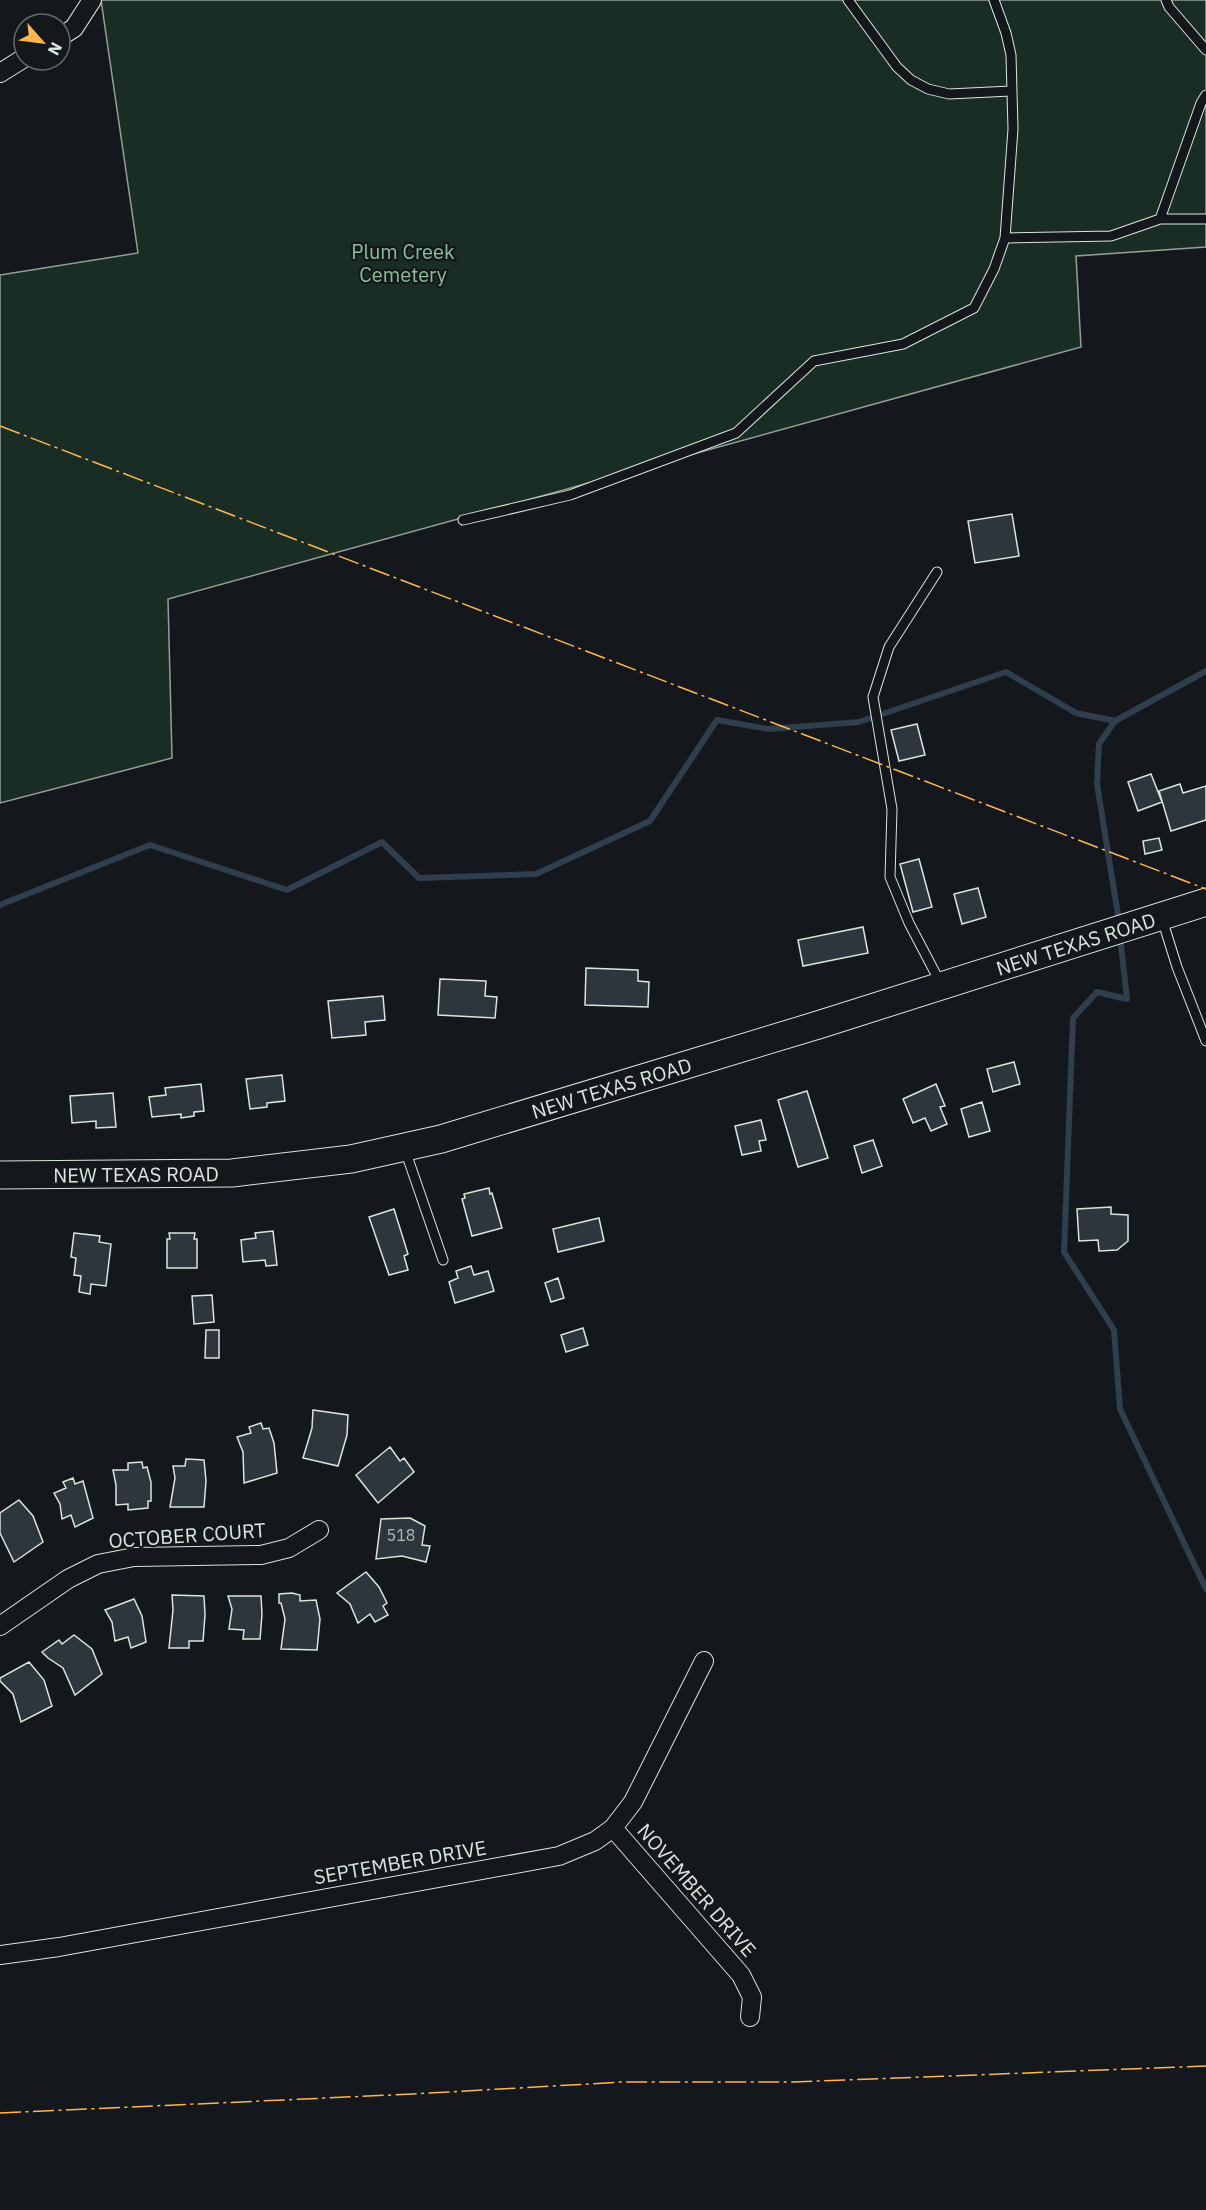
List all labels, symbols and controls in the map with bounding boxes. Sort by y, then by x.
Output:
north arrow [12,12,72,72]
text: N [44,39,67,59]
park label: Plum Creek Cemetery [351,238,455,288]
street label: NEW TEXAS ROAD [992,905,1159,981]
street label: NEW TEXAS ROAD [528,1051,695,1124]
street label: NEW TEXAS ROAD [53,1160,219,1188]
street label: OCTOBER COURT [107,1516,267,1554]
house number: 518 [387,1525,415,1545]
street label: NOVEMBER DRIVE [632,1818,762,1962]
street label: SEPTEMBER DRIVE [311,1834,489,1890]

